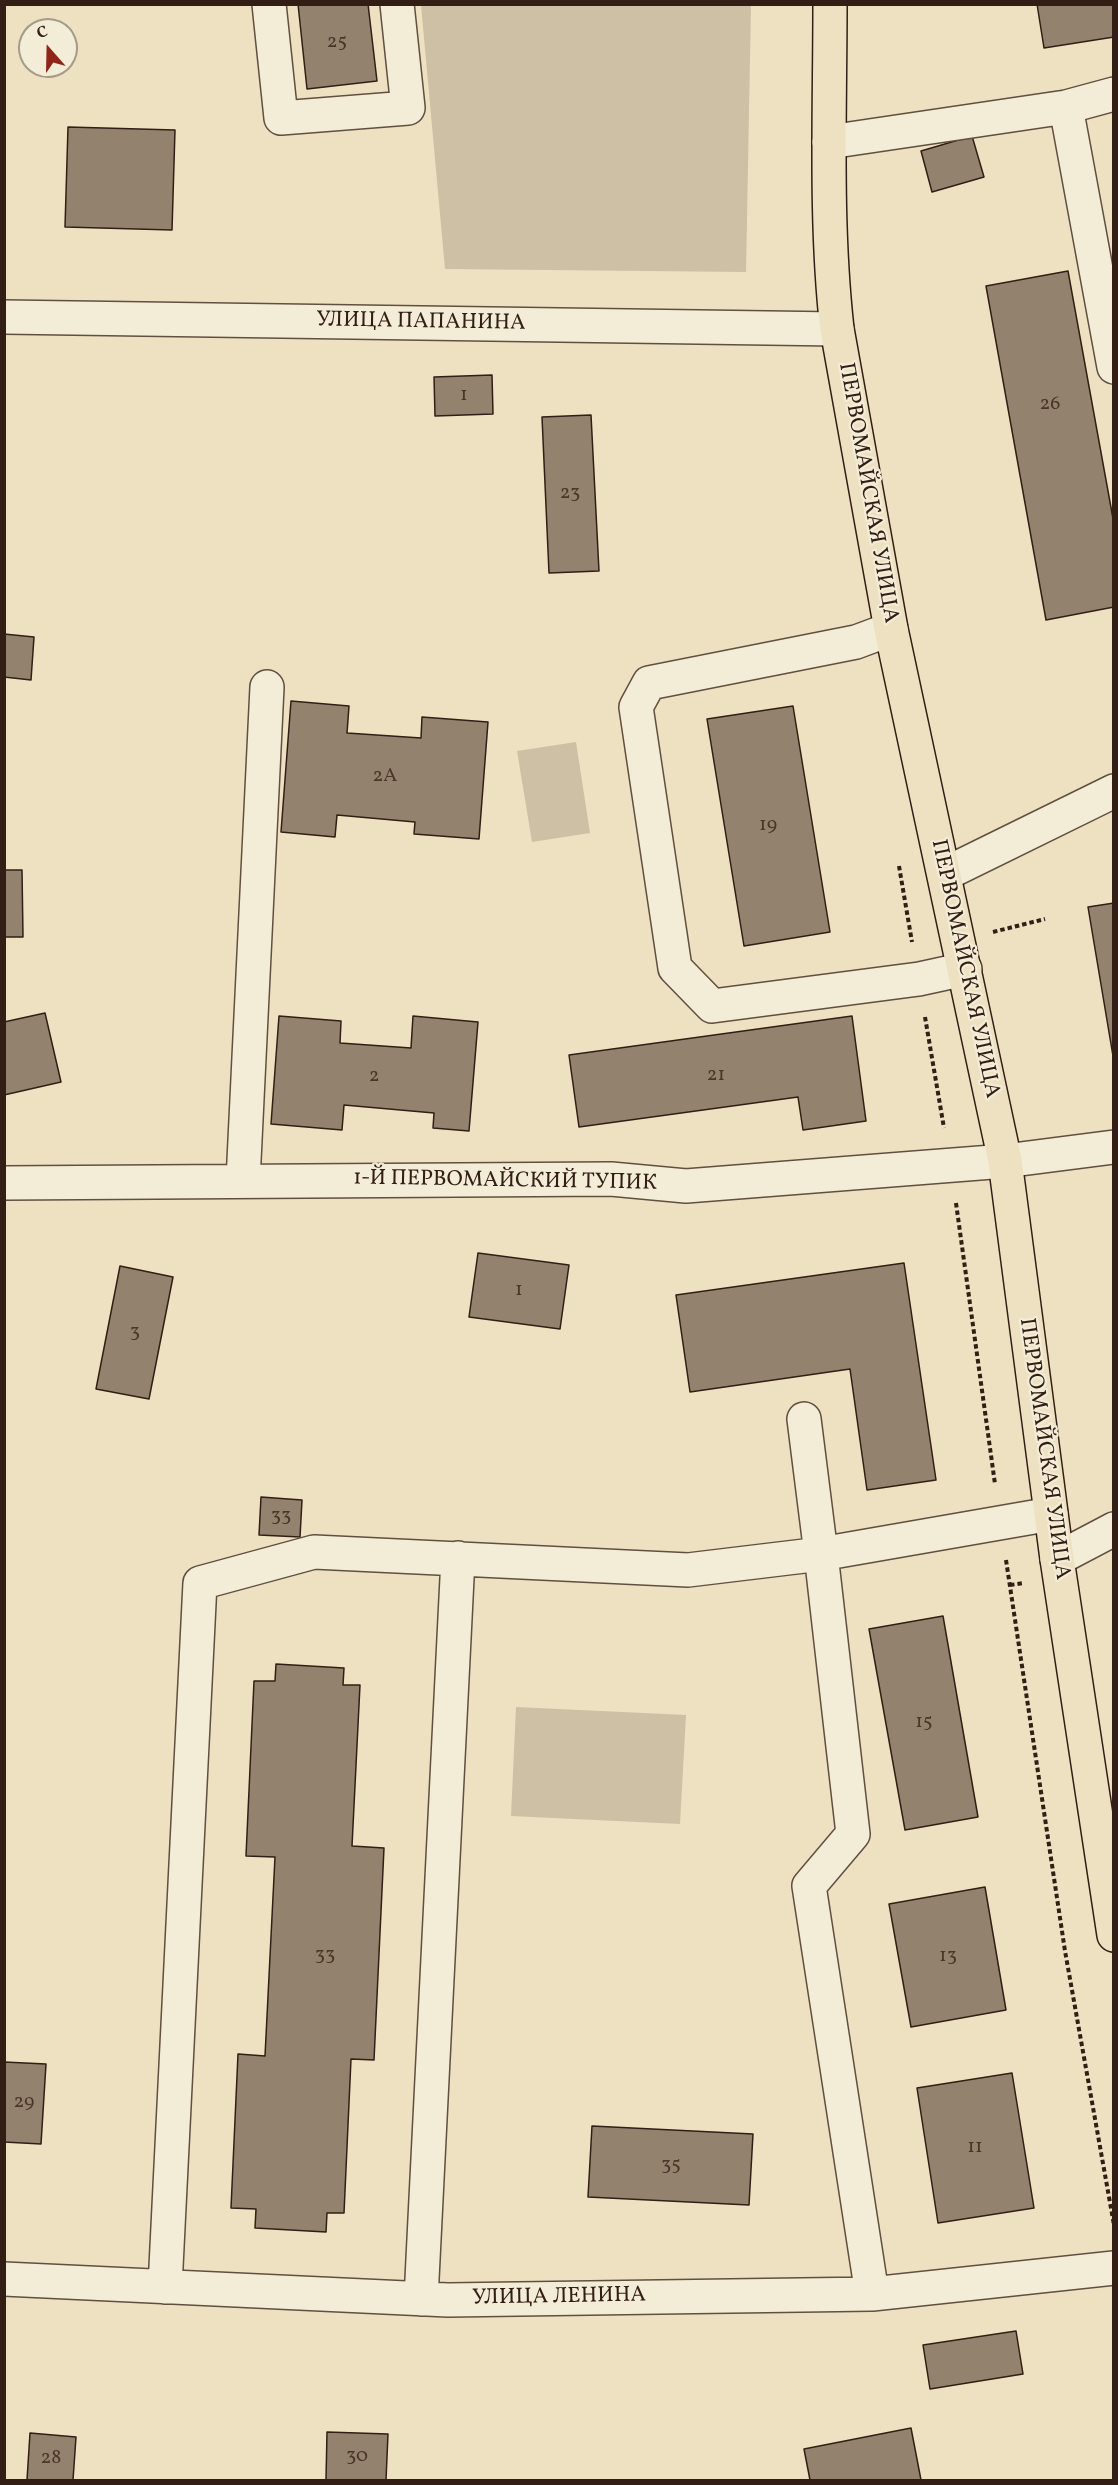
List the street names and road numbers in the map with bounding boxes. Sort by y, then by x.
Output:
street label: УЛИЦА ПАПАНИНА [316,308,526,338]
street label: ПЕРВОМАЙСКАЯ УЛИЦА [831,361,903,625]
street label: ПЕРВОМАЙСКАЯ УЛИЦА [924,837,1004,1101]
street label: 1-Й ПЕРВОМАЙСКИЙ ТУПИК [353,1166,657,1198]
street label: ПЕРВОМАЙСКАЯ УЛИЦА [1012,1316,1074,1582]
street label: УЛИЦА ЛЕНИНА [472,2283,646,2313]

